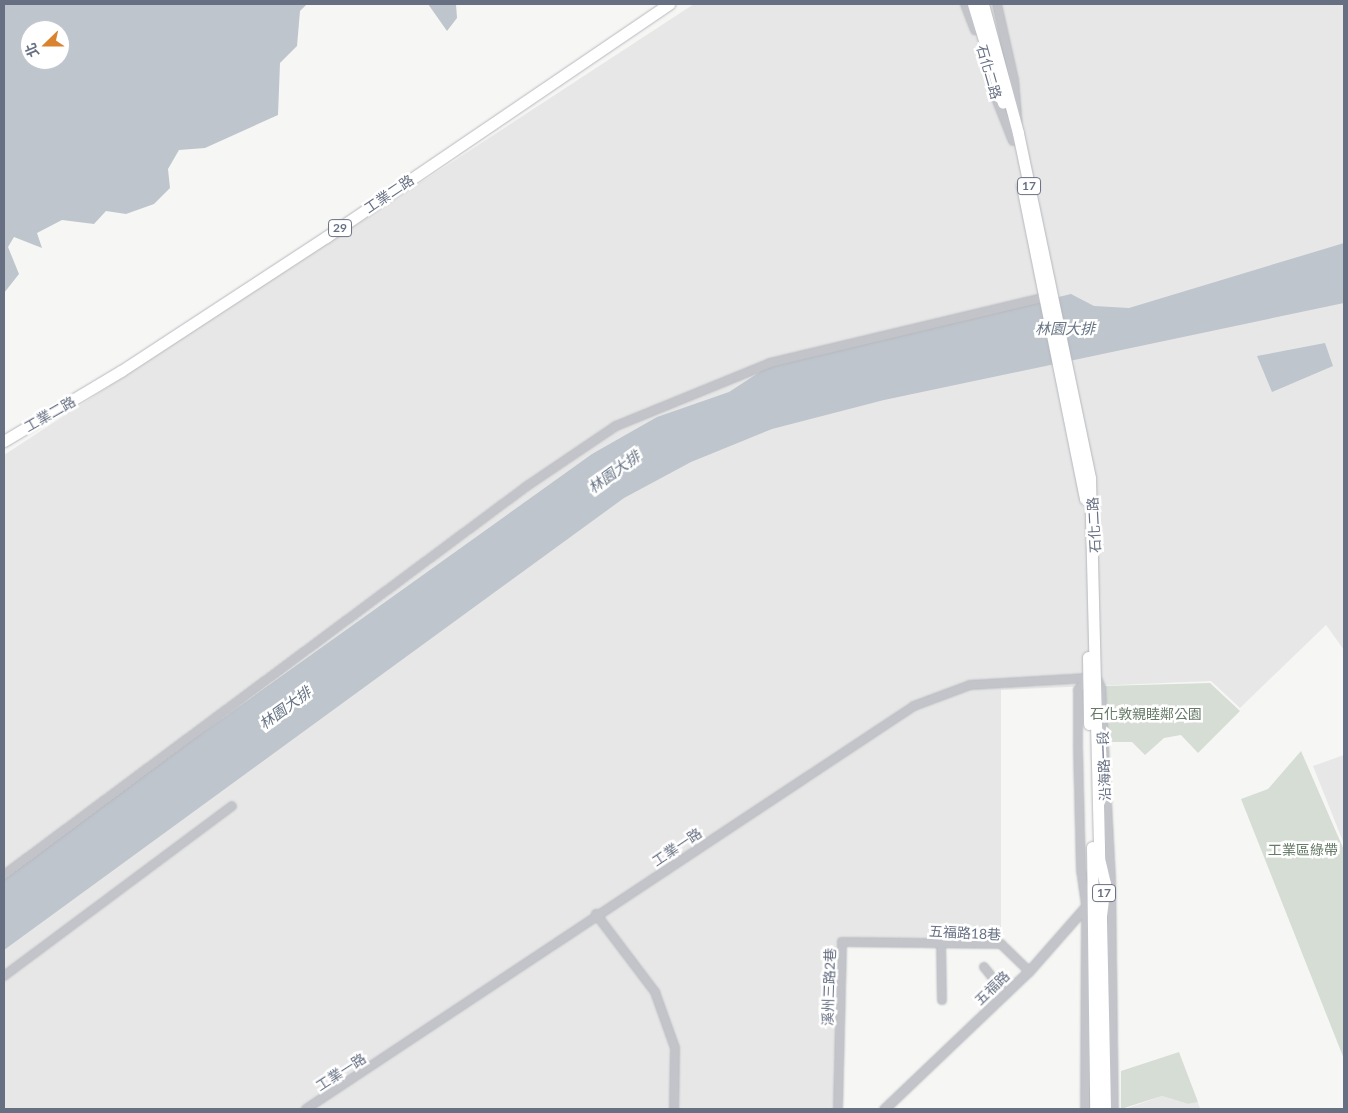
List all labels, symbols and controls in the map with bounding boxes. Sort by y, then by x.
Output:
north arrow [20,20,70,70]
text: 北 [21,41,42,60]
street label: 石化二路 [973,43,1005,101]
street label: 工業二路 [361,171,417,217]
road number: 17 [1016,177,1042,196]
road number: 29 [328,218,352,238]
water label: 林園大排 [1035,320,1095,338]
street label: 工業二路 [22,393,78,435]
water label: 林園大排 [584,447,644,497]
street label: 石化二路 [1084,497,1104,553]
water label: 林園大排 [255,683,315,733]
park label: 石化敦親睦鄰公園 [1090,706,1202,722]
street label: 沿海路一段 [1094,731,1114,801]
street label: 工業一路 [649,824,705,870]
park label: 工業區綠帶 [1268,842,1338,858]
road number: 17 [1092,884,1116,902]
street label: 五福路18巷 [928,923,1002,943]
street label: 溪州三路2巷 [819,948,839,1026]
street label: 五福路 [971,967,1013,1009]
street label: 工業一路 [313,1050,369,1094]

